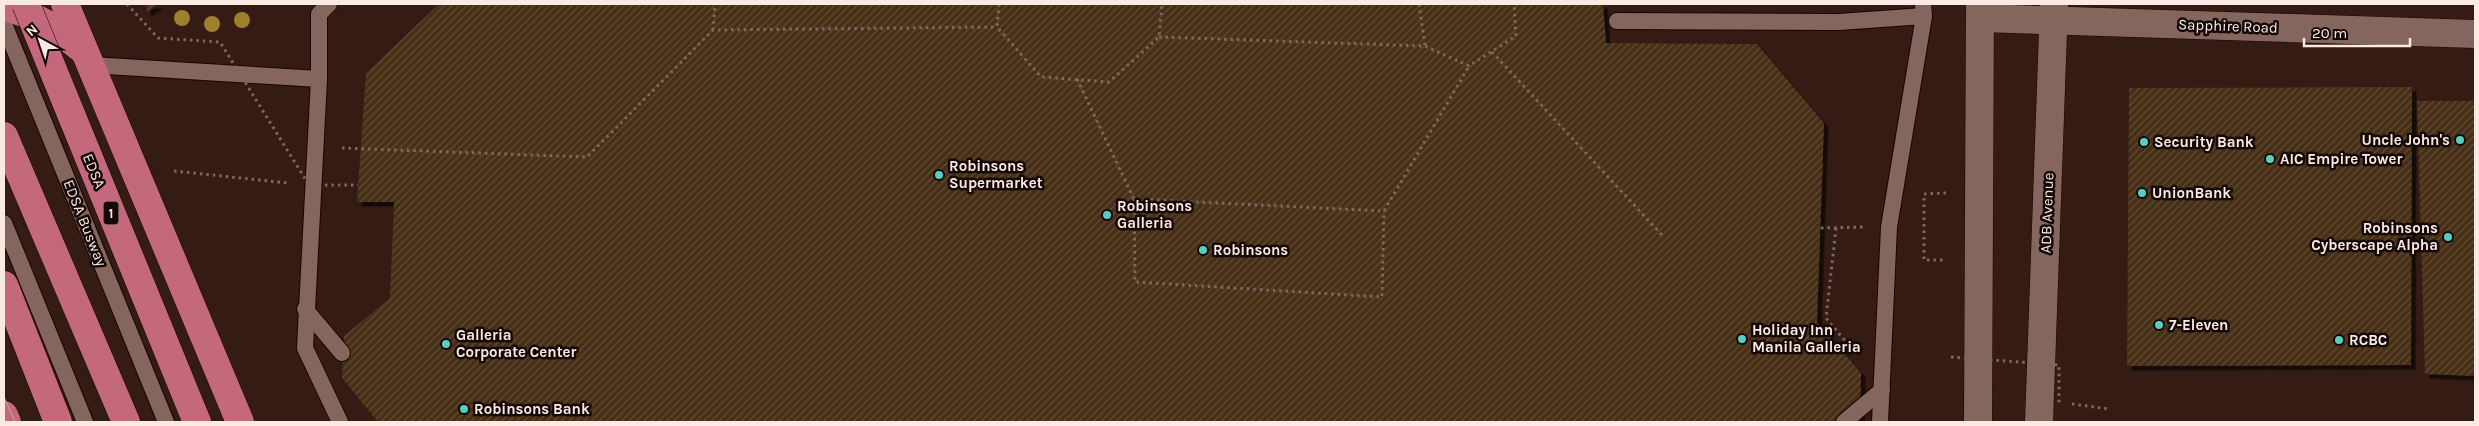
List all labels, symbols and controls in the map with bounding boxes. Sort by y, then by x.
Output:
north arrow [15,15,65,65]
street label: Sapphire Road [2178,15,2278,37]
scale bar [2304,15,2410,47]
text: N [23,21,41,40]
text: 20 m [2312,24,2347,42]
place label: Uncle John's [2362,131,2450,149]
place label: Security Bank [2154,133,2254,151]
marker: Uncle John's [2454,134,2466,146]
marker: Security Bank [2138,136,2150,148]
place label: AIC Empire Tower [2280,150,2402,168]
street label: EDSA [79,151,109,191]
marker: AIC Empire Tower [2264,153,2276,165]
place label: Robinsons Supermarket [949,157,1043,192]
marker: Robinsons Supermarket [933,169,945,181]
street label: ADB Avenue [2037,172,2057,254]
street label: EDSA Busway [59,177,111,269]
place label: UnionBank [2152,184,2231,202]
marker: UnionBank [2136,187,2148,199]
place label: Robinsons Galleria [1117,197,1192,232]
road number: 1 [104,202,118,224]
marker: Robinsons Galleria [1101,209,1113,221]
place label: Robinsons Cyberscape Alpha [2311,219,2438,254]
marker: Robinsons Cyberscape Alpha [2442,231,2454,243]
place label: Robinsons [1213,241,1288,259]
marker: Robinsons [1197,244,1209,256]
place label: 7-Eleven [2169,316,2228,334]
marker: 7-Eleven [2153,319,2165,331]
place label: Holiday Inn Manila Galleria [1752,321,1861,356]
place label: Galleria Corporate Center [456,326,577,361]
place label: RCBC [2349,331,2387,349]
marker: Holiday Inn Manila Galleria [1736,333,1748,345]
marker: RCBC [2333,334,2345,346]
marker: Galleria Corporate Center [440,338,452,350]
place label: Robinsons Bank [474,400,590,418]
marker: Robinsons Bank [458,403,470,415]

